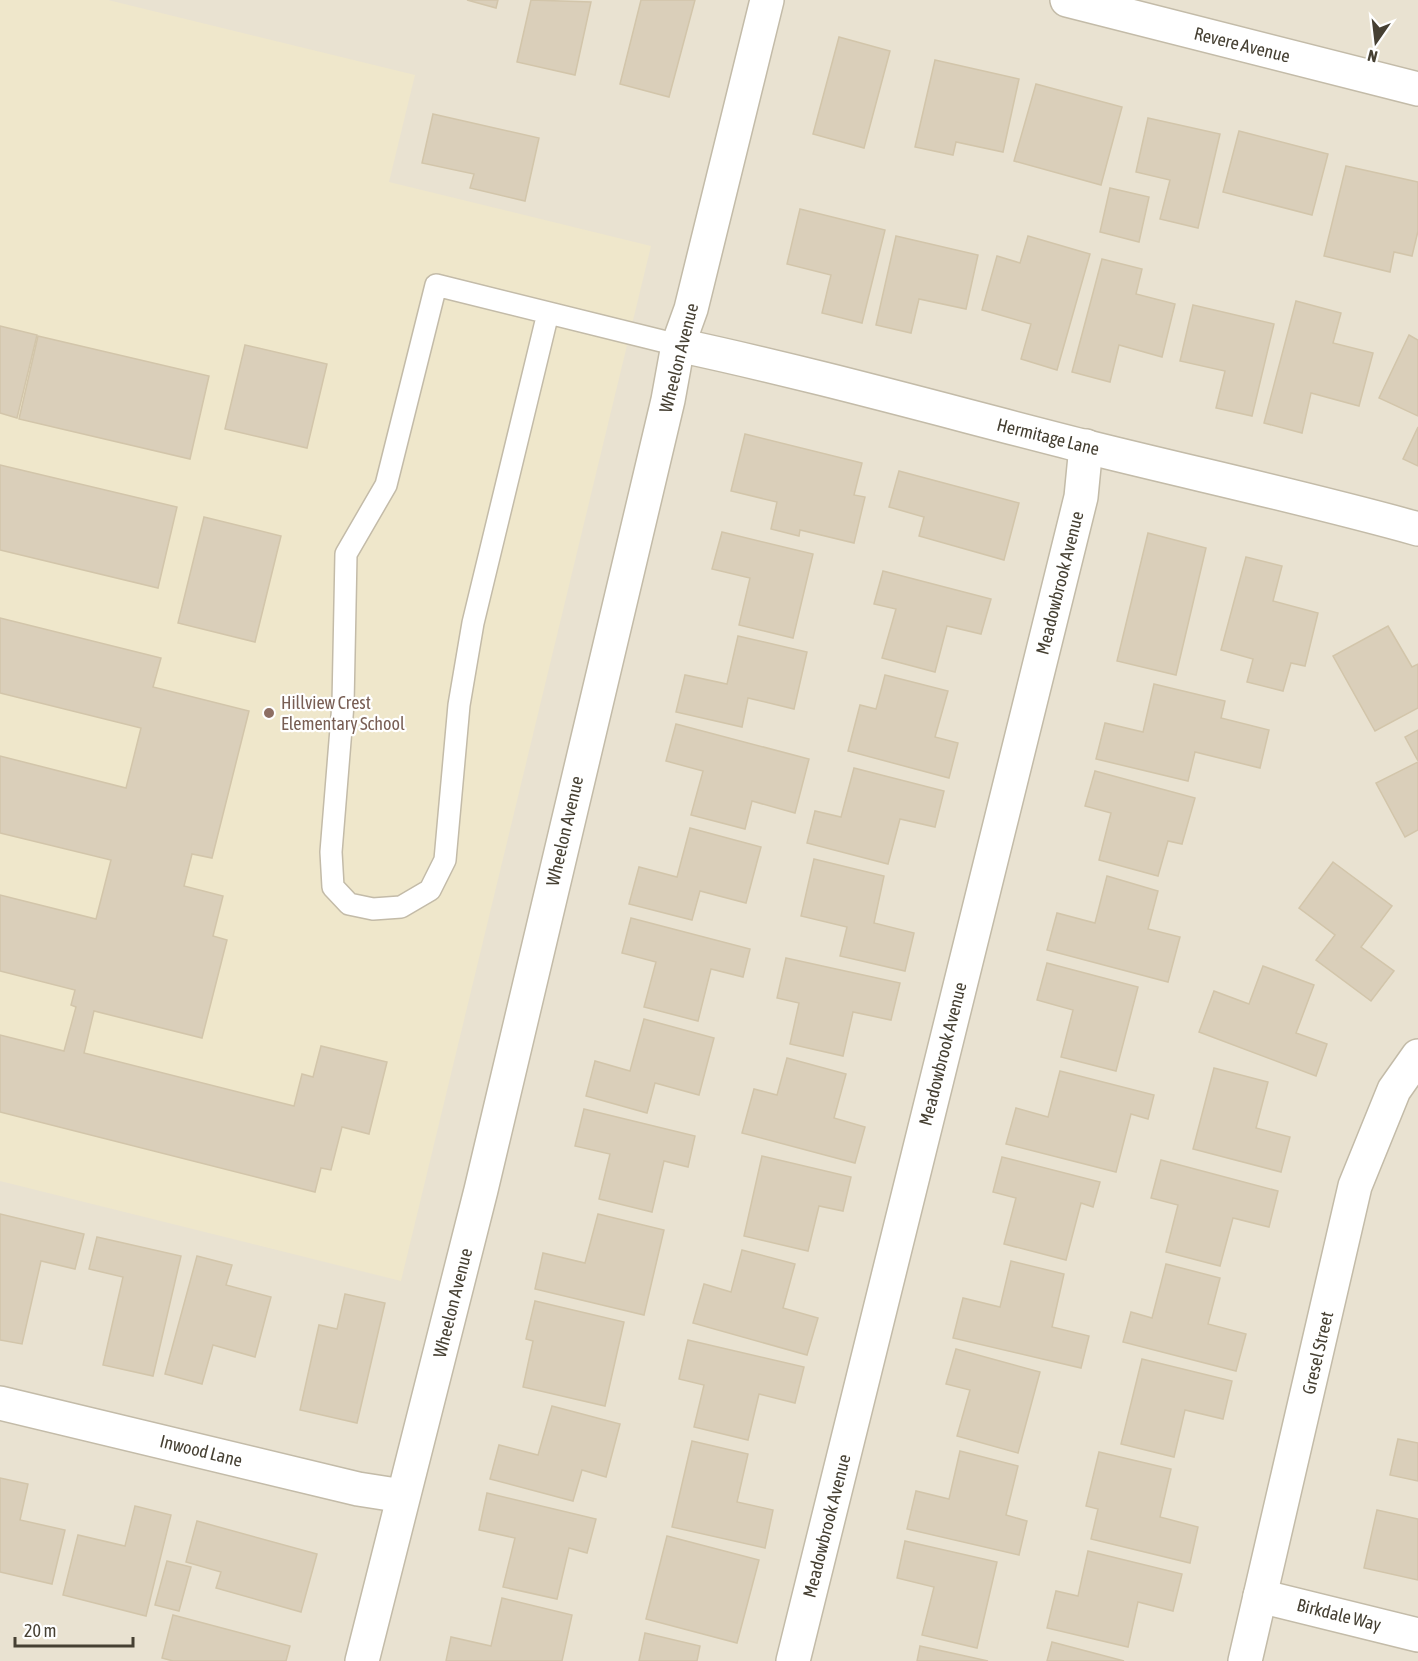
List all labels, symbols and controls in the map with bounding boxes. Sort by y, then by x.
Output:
north arrow [1346,12,1406,72]
street label: Revere Avenue [1192,22,1292,67]
text: N [1366,47,1379,66]
street label: Wheelon Avenue [655,301,702,415]
street label: Hermitage Lane [995,414,1102,459]
street label: Meadowbrook Avenue [1032,509,1088,657]
place label: Hillview Crest Elementary School [281,692,405,734]
marker: Hillview Crest Elementary School [262,706,276,720]
street label: Wheelon Avenue [542,774,587,888]
street label: Meadowbrook Avenue [915,980,971,1128]
street label: Wheelon Avenue [429,1246,476,1360]
street label: Gresel Street [1298,1309,1337,1396]
street label: Inwood Lane [158,1430,244,1471]
street label: Meadowbrook Avenue [799,1452,855,1600]
street label: Birkdale Way [1295,1594,1383,1635]
scale bar [15,1610,134,1648]
text: 20 m [24,1620,56,1641]

